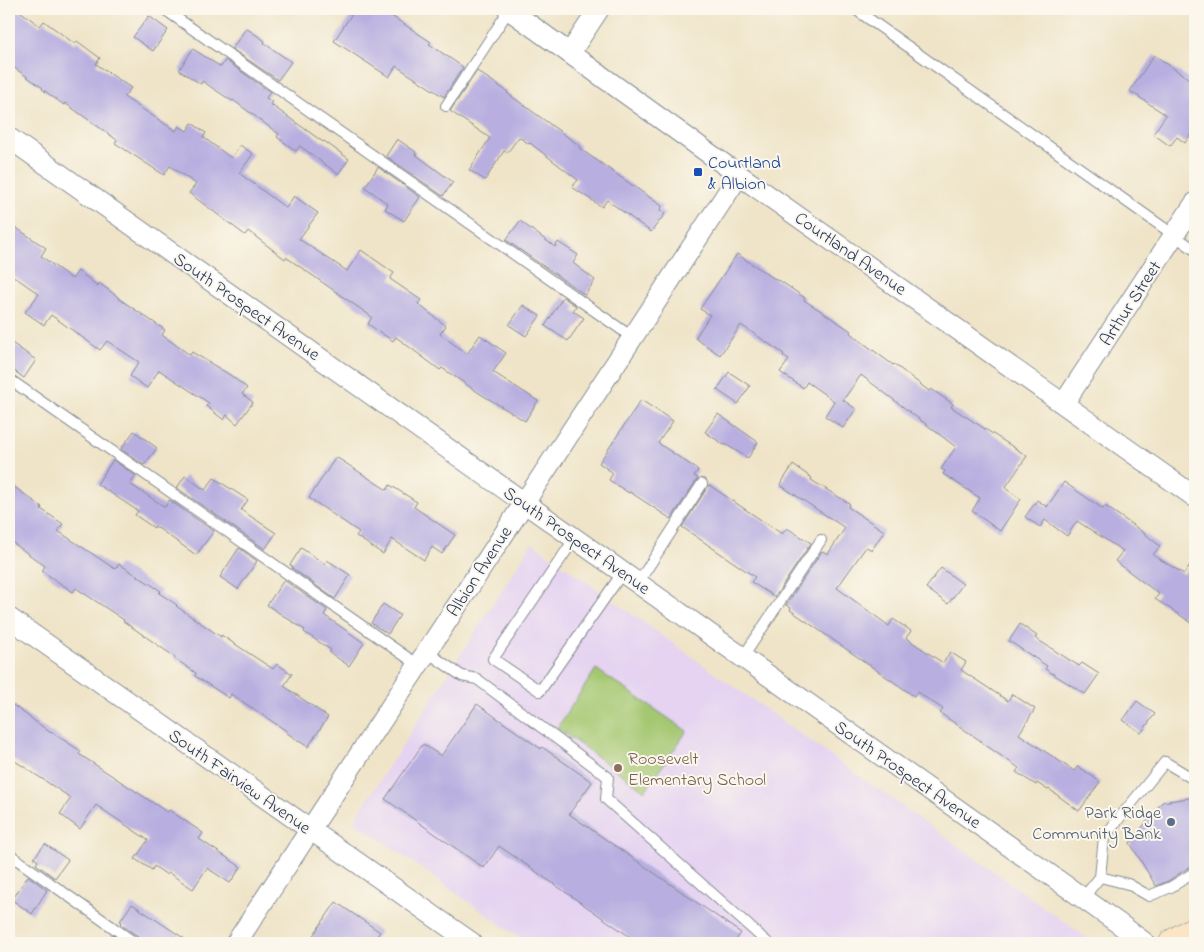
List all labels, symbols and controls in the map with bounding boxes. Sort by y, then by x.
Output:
place label: Courtland & Albion [708,151,781,198]
marker: Courtland & Albion [692,166,704,178]
street label: Courtland Avenue [789,206,912,303]
street label: South Prospect Avenue [167,247,325,369]
street label: Arthur Street [1094,256,1169,352]
street label: South Prospect Avenue [497,481,655,603]
street label: Albion Avenue [442,521,520,623]
street label: South Prospect Avenue [828,715,986,837]
street label: South Fairview Avenue [162,724,316,842]
place label: Roosevelt Elementary School [628,747,766,794]
marker: Roosevelt Elementary School [612,762,624,774]
place label: Park Ridge Community Bank [1032,801,1162,848]
marker: Park Ridge Community Bank [1165,816,1177,828]

